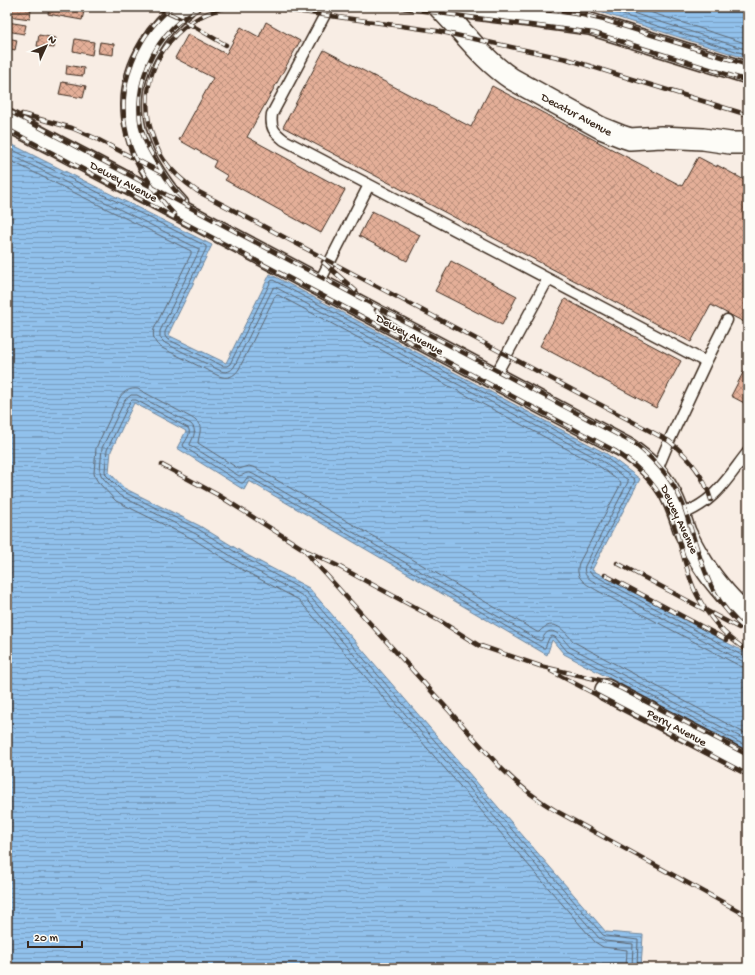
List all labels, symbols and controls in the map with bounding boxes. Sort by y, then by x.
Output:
north arrow [26,26,66,66]
text: N [45,34,59,47]
street label: Decatur Avenue [537,91,615,141]
street label: Dewey Avenue [86,159,160,207]
street label: Dewey Avenue [372,312,446,360]
street label: Dewey Avenue [656,482,701,557]
street label: Perry Avenue [643,707,709,751]
scale bar [28,923,82,949]
text: 20 m [34,932,59,946]

